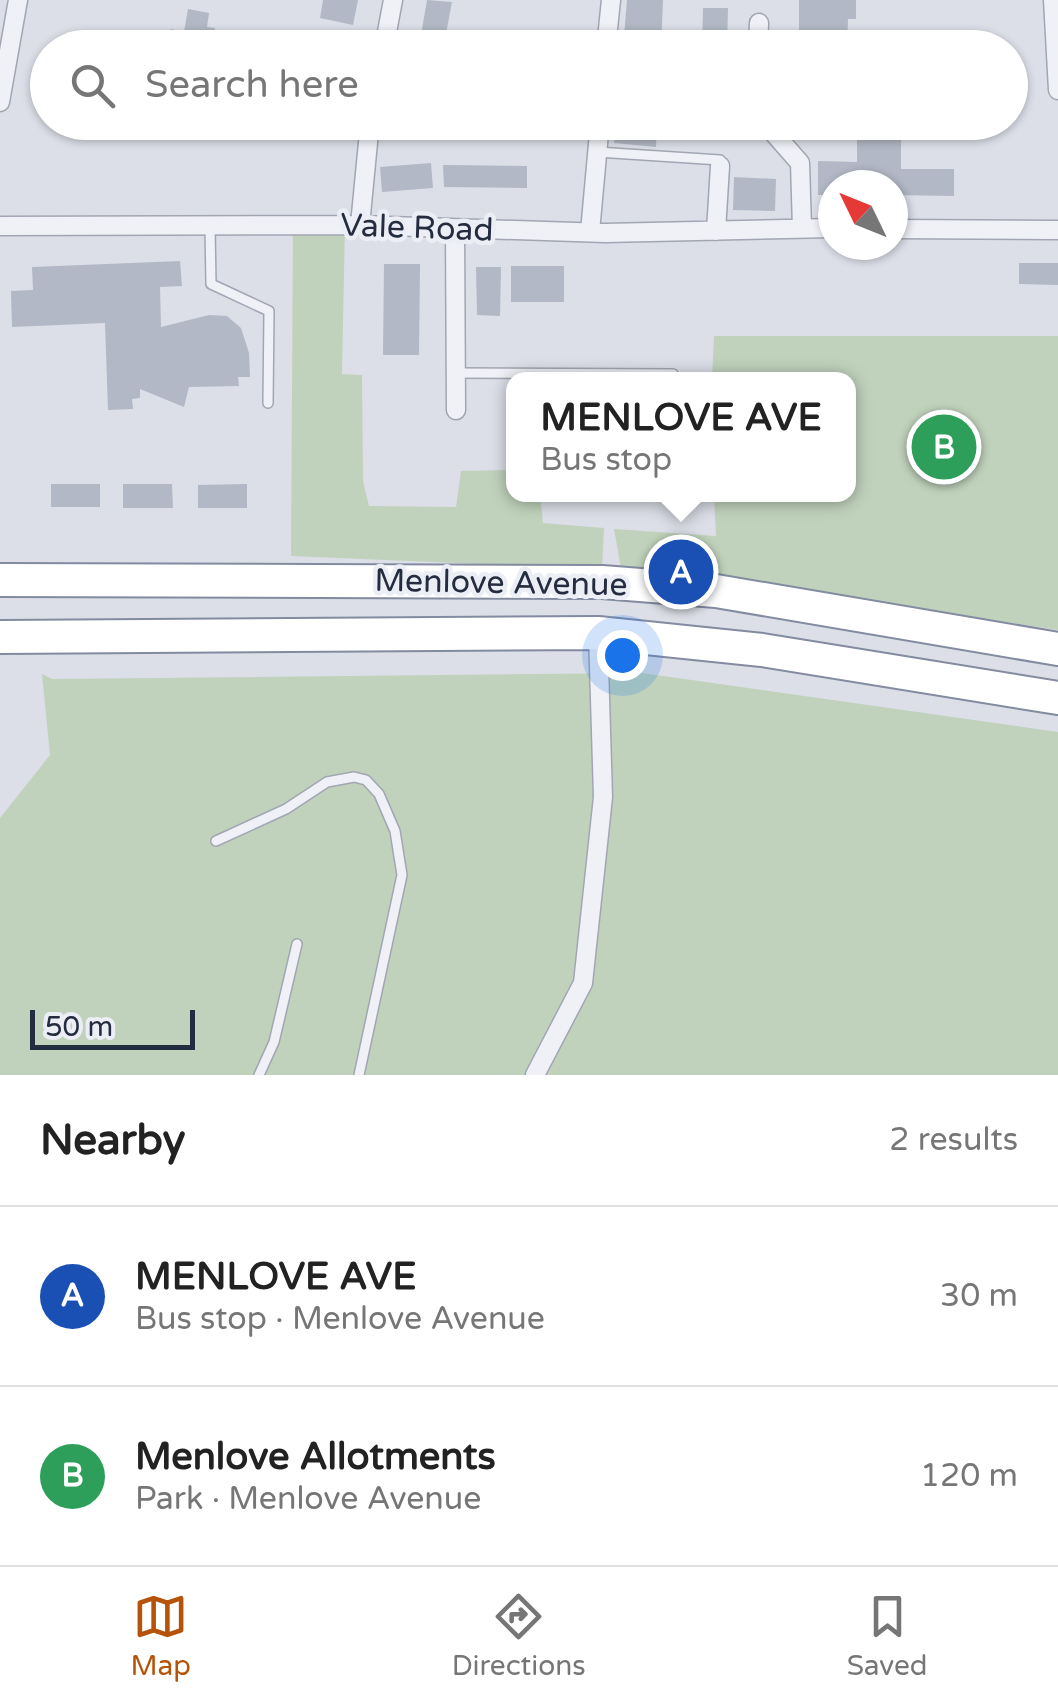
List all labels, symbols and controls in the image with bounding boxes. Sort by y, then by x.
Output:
search box [30,30,1028,140]
icon: search [65,58,120,113]
text: Search here [145,62,359,108]
north arrow [818,170,908,260]
street label: Vale Road [340,206,494,250]
popup [506,372,856,502]
text: MENLOVE AVE [540,395,822,441]
pin: B [912,410,976,484]
text: Bus stop [540,441,672,479]
pin: A [648,534,714,610]
street label: Menlove Avenue [374,562,628,604]
your location [597,630,648,681]
scale bar [30,1005,195,1050]
text: 50 m [45,1010,113,1044]
text: Nearby [40,1115,185,1166]
text: 2 results [889,1121,1018,1159]
text: MENLOVE AVE [135,1254,416,1300]
text: A [61,1277,84,1315]
text: 30 m [940,1277,1018,1315]
text: Bus stop · Menlove Avenue [135,1300,545,1338]
text: Menlove Allotments [135,1434,496,1480]
text: B [61,1457,84,1495]
text: 120 m [920,1457,1018,1495]
text: Park · Menlove Avenue [135,1480,481,1518]
tab: Map [130,1589,191,1683]
tab: Directions [452,1589,586,1683]
tab: Saved [847,1589,928,1683]

